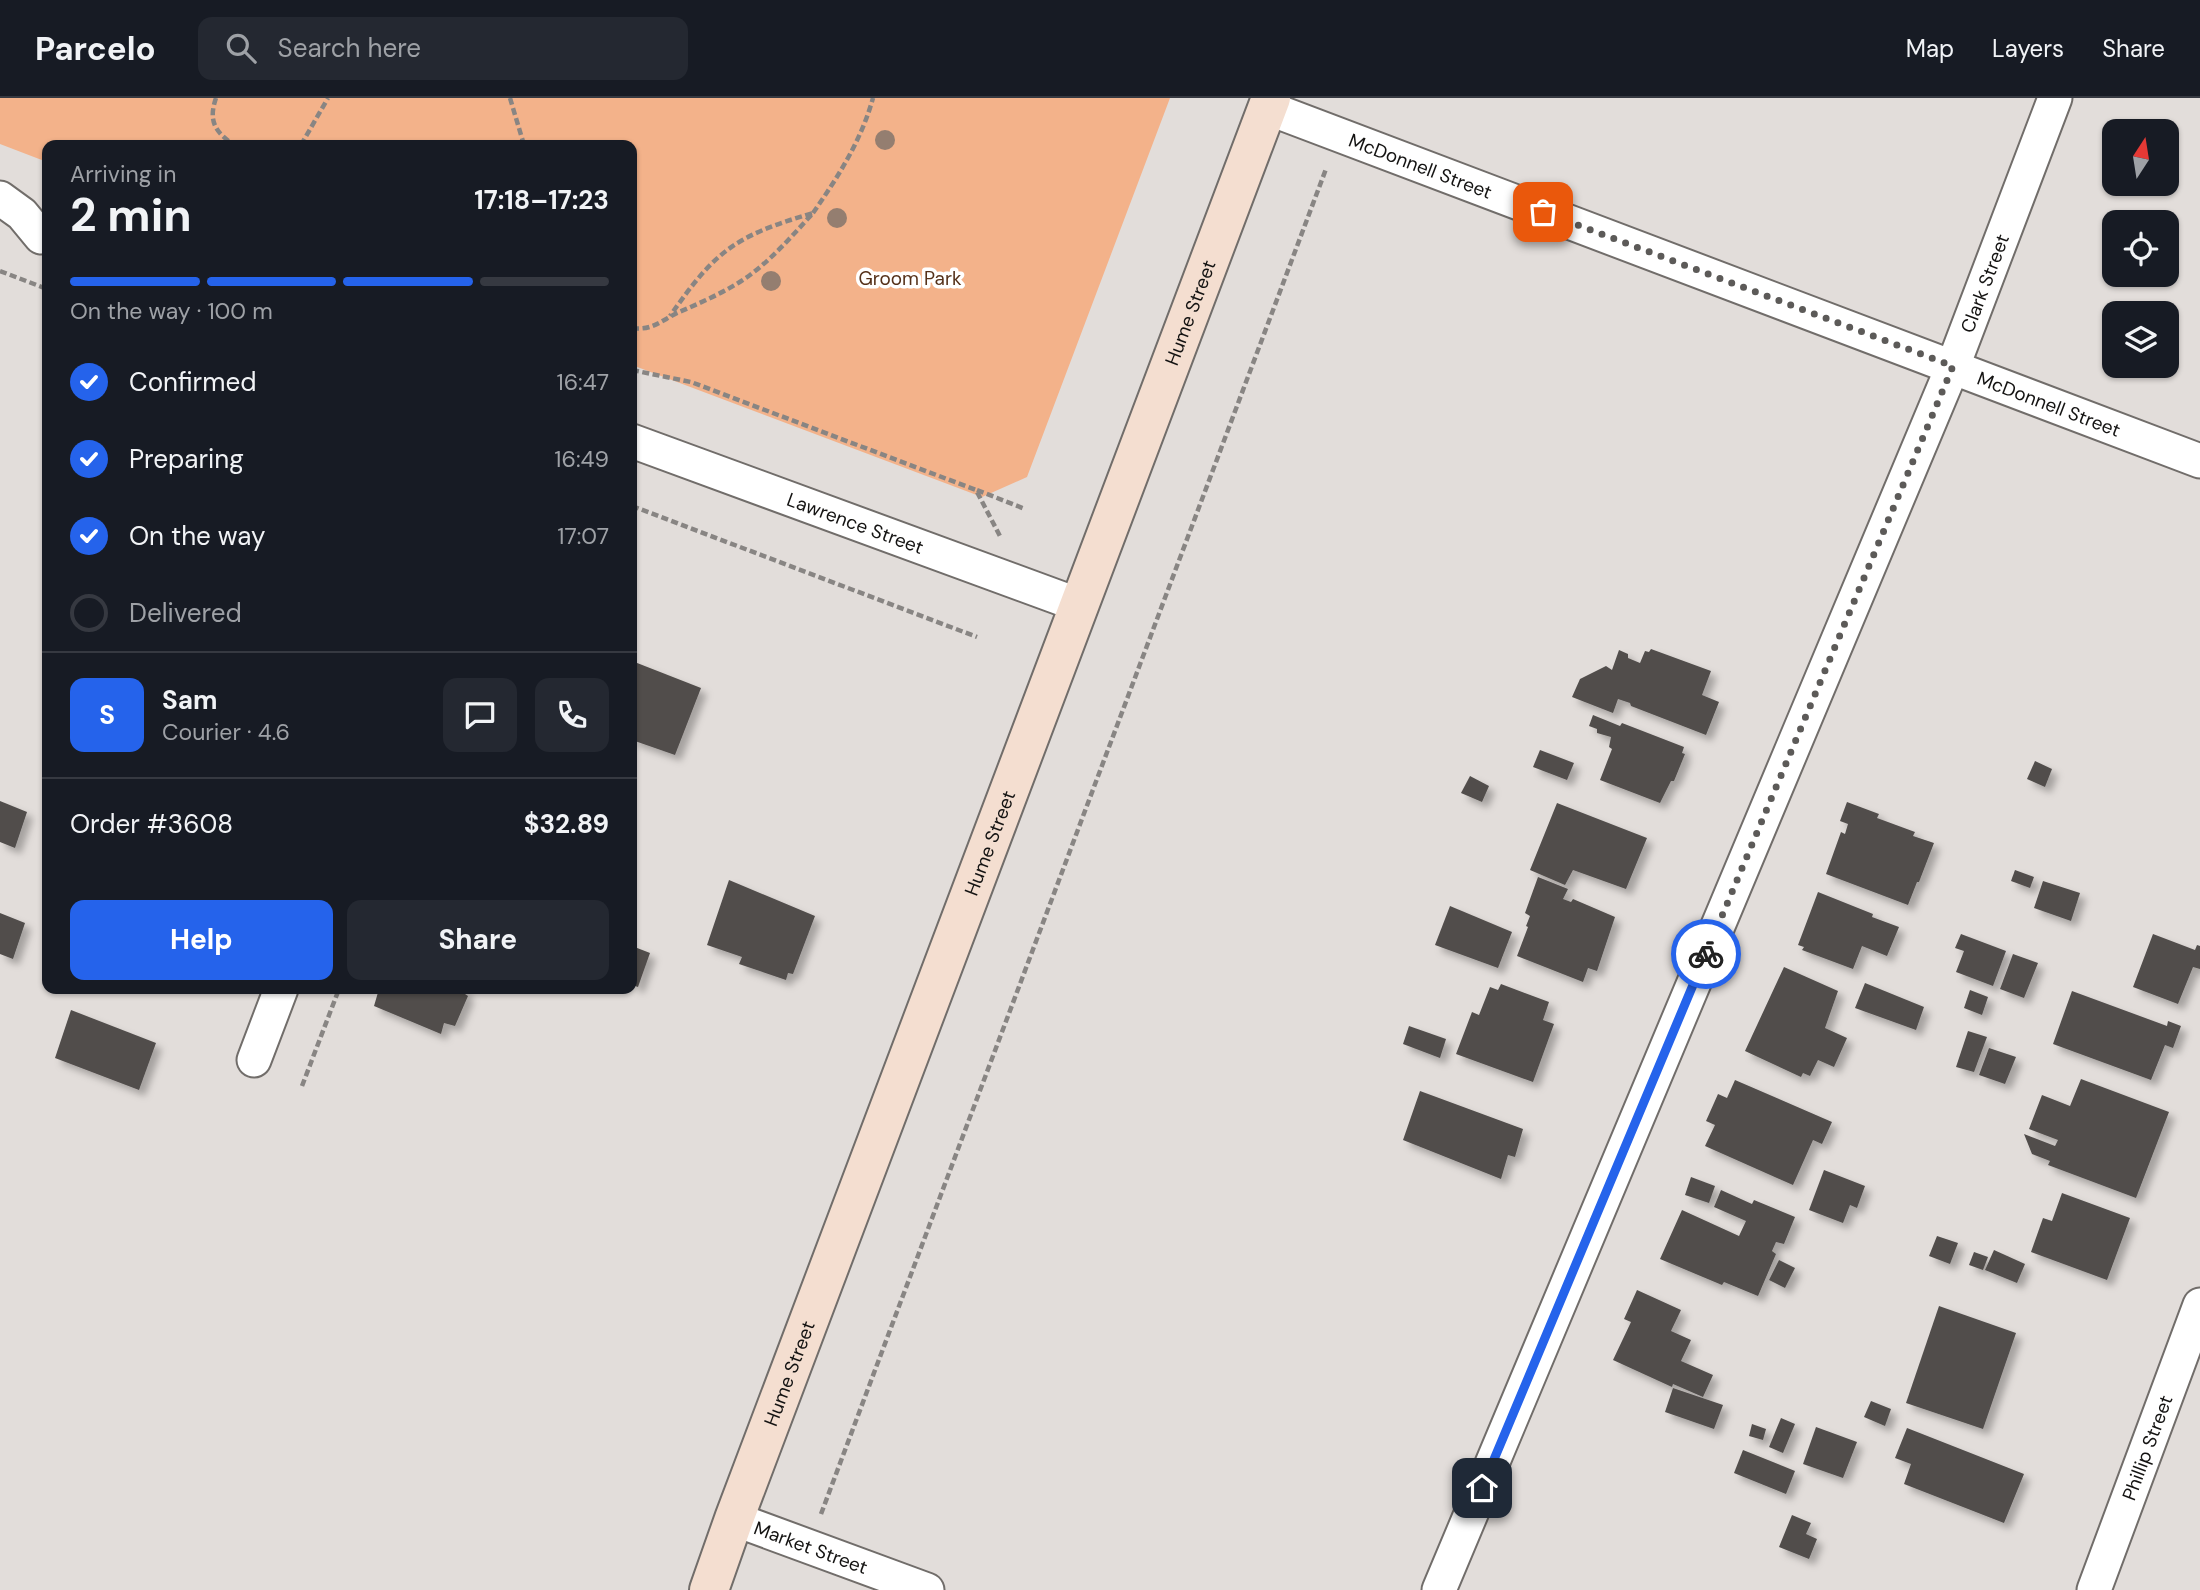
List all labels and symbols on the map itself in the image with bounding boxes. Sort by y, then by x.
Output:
north arrow [2102,119,2179,196]
street label: McDonnell Street [1345,127,1496,204]
pin [1513,182,1573,242]
street label: Clark Street [1954,230,2015,336]
street label: Hume Street [1159,256,1221,369]
park label: Groom Park [858,266,962,291]
street label: McDonnell Street [1974,365,2124,442]
street label: Lawrence Street [784,486,927,559]
street label: Hume Street [958,787,1021,899]
courier [1671,919,1741,989]
street label: Hume Street [758,1317,820,1429]
street label: Phillip Street [2116,1391,2178,1504]
pin [1452,1458,1512,1518]
street label: Market Street [751,1515,871,1580]

